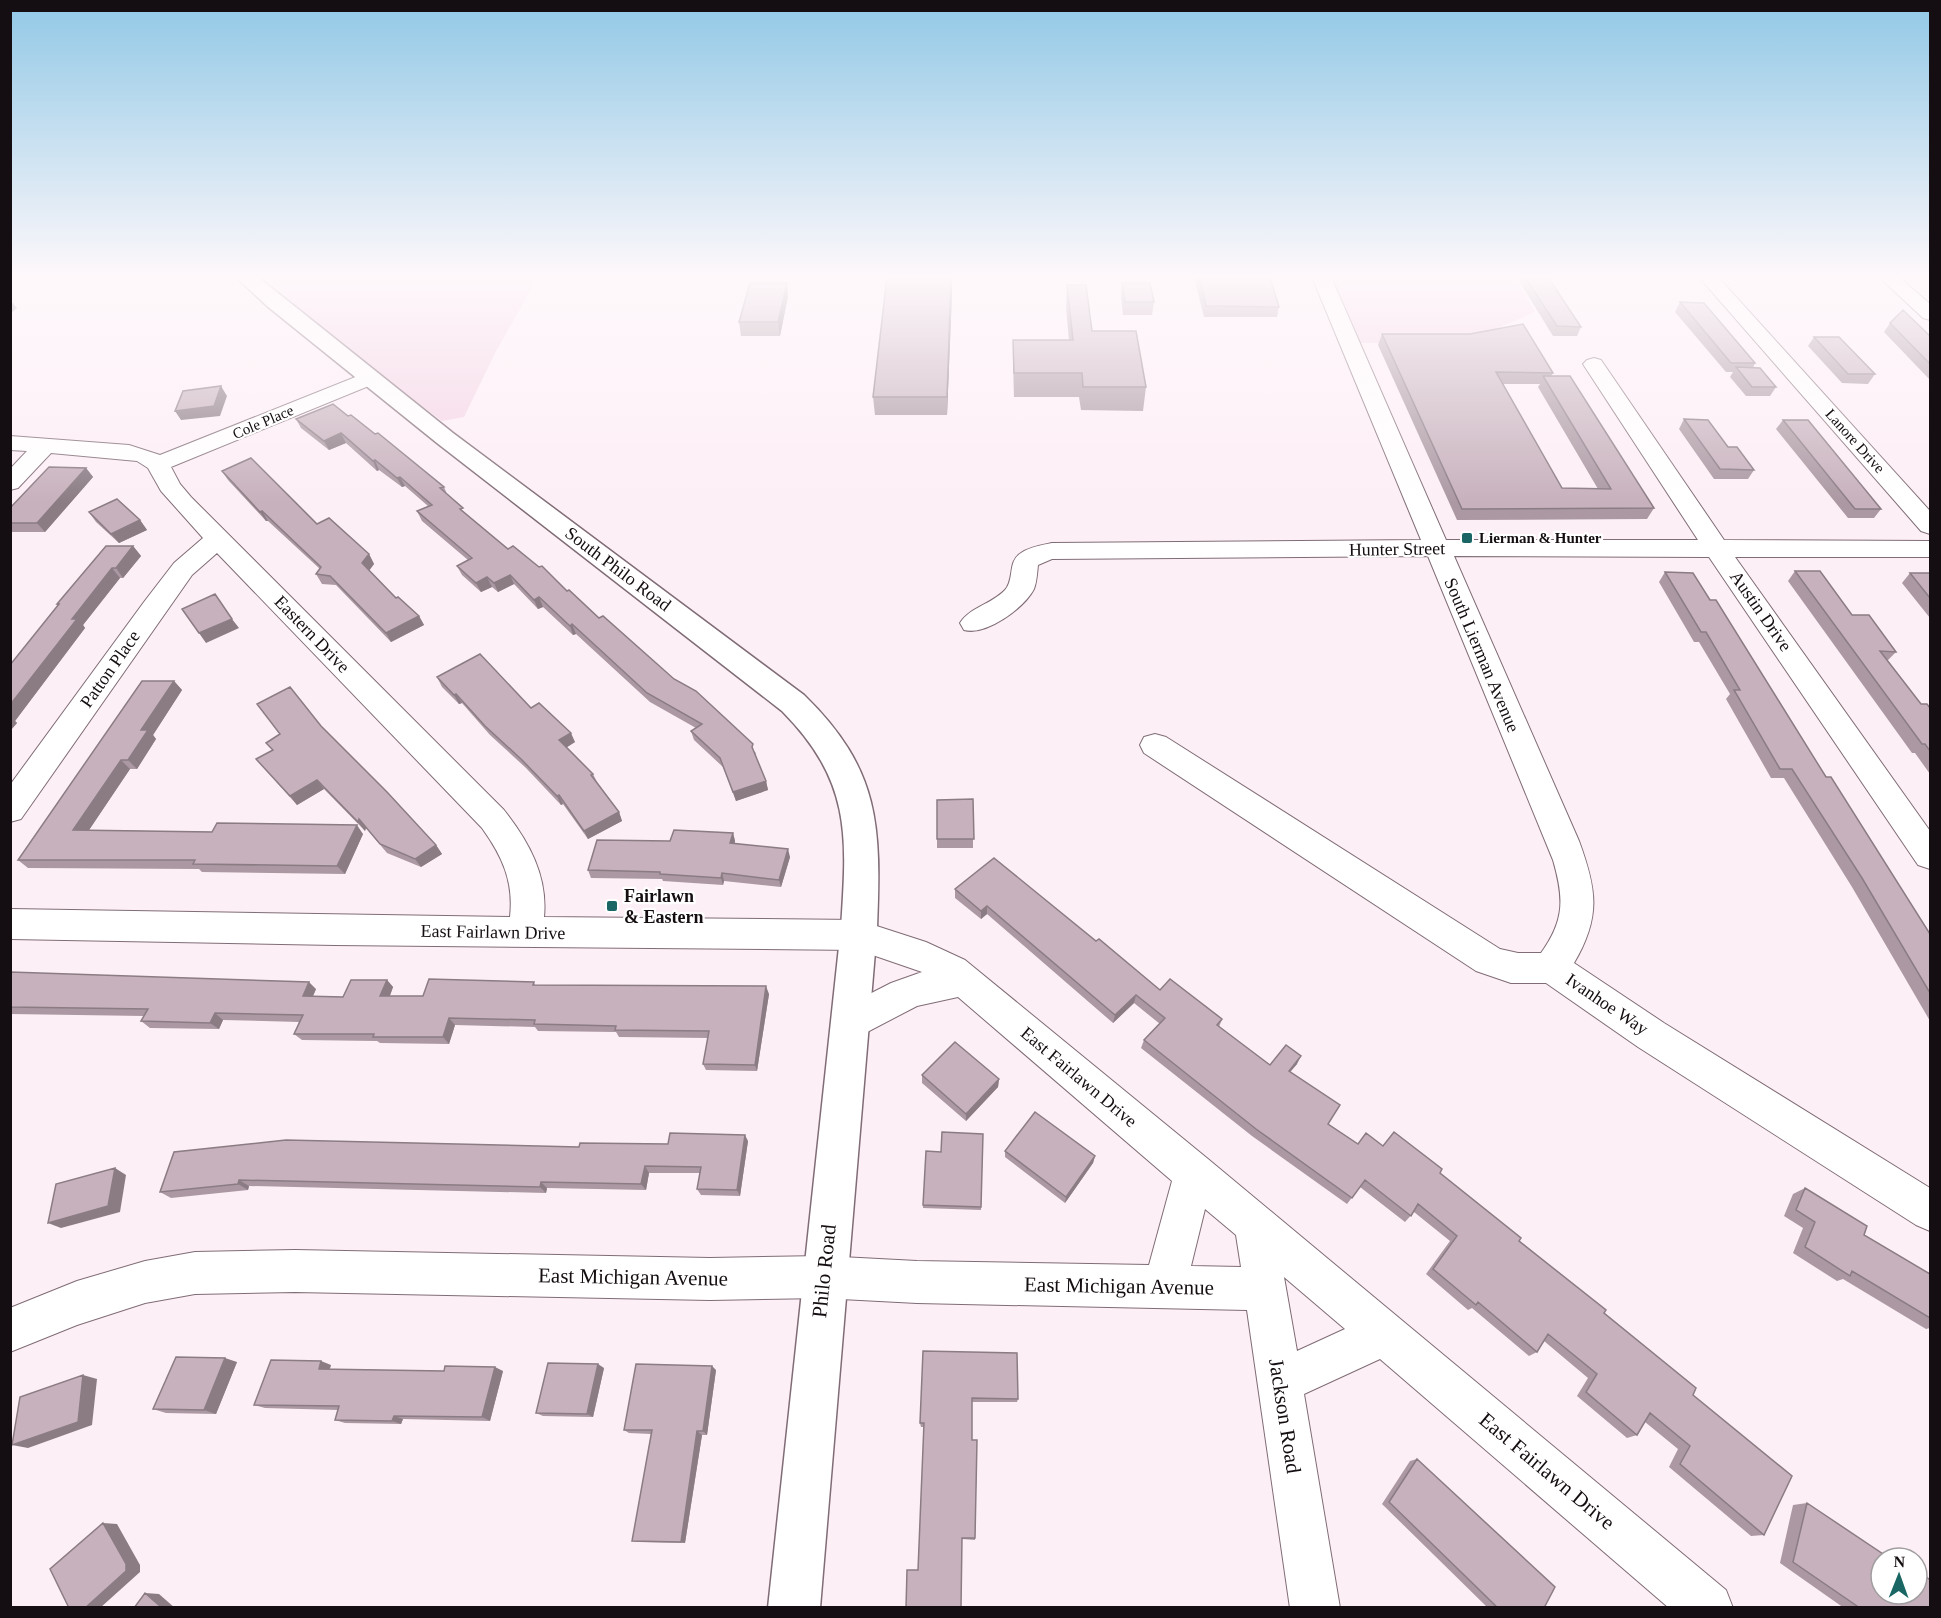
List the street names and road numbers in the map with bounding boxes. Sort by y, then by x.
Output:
street label: Cole Place [230,402,296,442]
street label: Lanore Drive [1822,406,1888,476]
street label: South Philo Road [561,523,675,615]
street label: Hunter Street [1349,538,1445,560]
street label: Austin Drive [1726,567,1796,655]
street label: South Lierman Avenue [1440,575,1524,735]
street label: Eastern Drive [270,591,354,677]
street label: Patton Place [76,627,144,711]
street label: East Fairlawn Drive [420,921,566,943]
street label: Ivanhoe Way [1562,969,1652,1039]
street label: East Fairlawn Drive [1017,1023,1141,1131]
street label: Philo Road [807,1223,841,1319]
street label: East Michigan Avenue [538,1263,728,1291]
street label: East Michigan Avenue [1024,1272,1214,1300]
street label: Jackson Road [1264,1357,1306,1476]
street label: East Fairlawn Drive [1475,1407,1619,1535]

